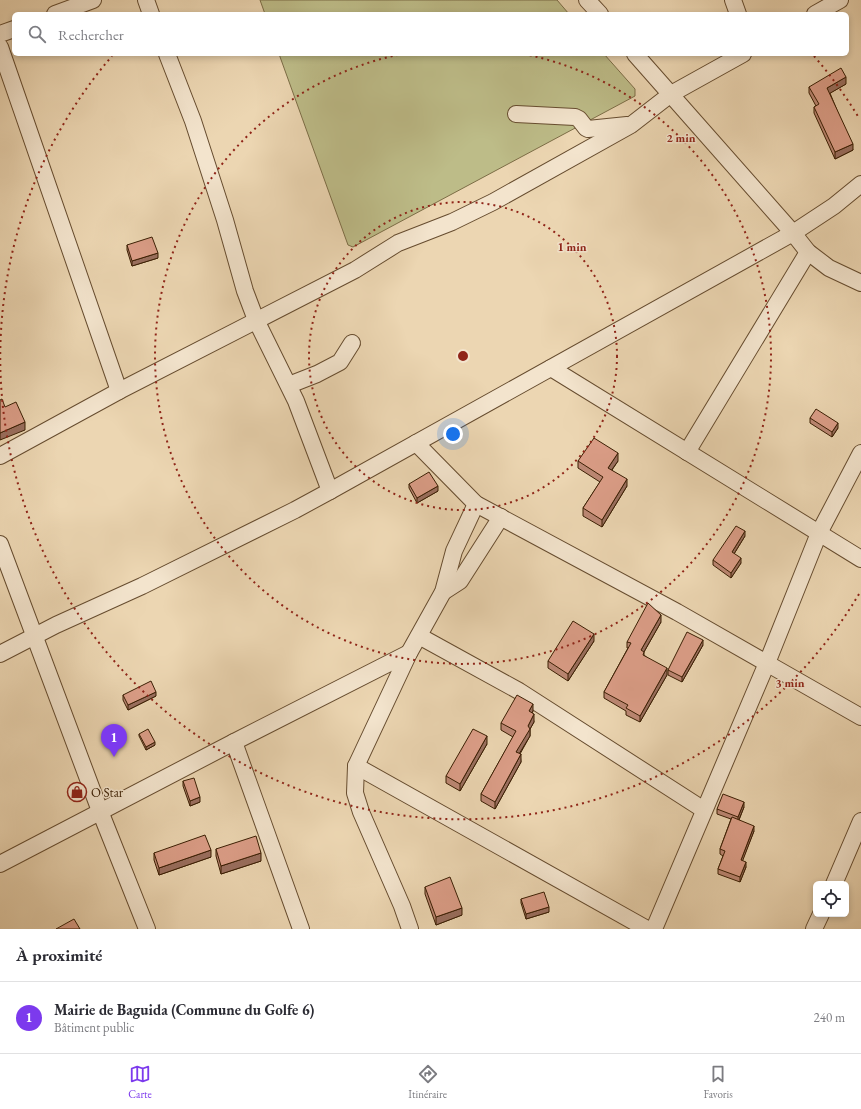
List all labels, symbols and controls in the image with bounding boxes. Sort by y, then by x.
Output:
search box [12,12,849,56]
icon: search [26,23,48,45]
text: Rechercher [58,25,124,44]
text: 2 min [666,130,696,146]
text: 1 min [557,239,587,255]
centre of rings [456,349,470,363]
your location [443,424,463,444]
text: 3 min [775,675,805,691]
pin: 1 [101,724,127,757]
shop icon: O Star [66,781,88,803]
place label: O Star [91,784,124,801]
map controls [813,881,849,917]
button: locate [813,881,849,917]
text: À proximité [16,944,102,966]
text: Mairie de Baguida (Commune du Golfe 6) [54,1000,314,1019]
text: 1 [26,1009,32,1026]
text: 240 m [814,1009,845,1026]
text: Bâtiment public [54,1019,135,1036]
tab: Carte [128,1063,152,1101]
tab: Itinéraire [408,1063,447,1101]
tab: Favoris [703,1063,733,1101]

